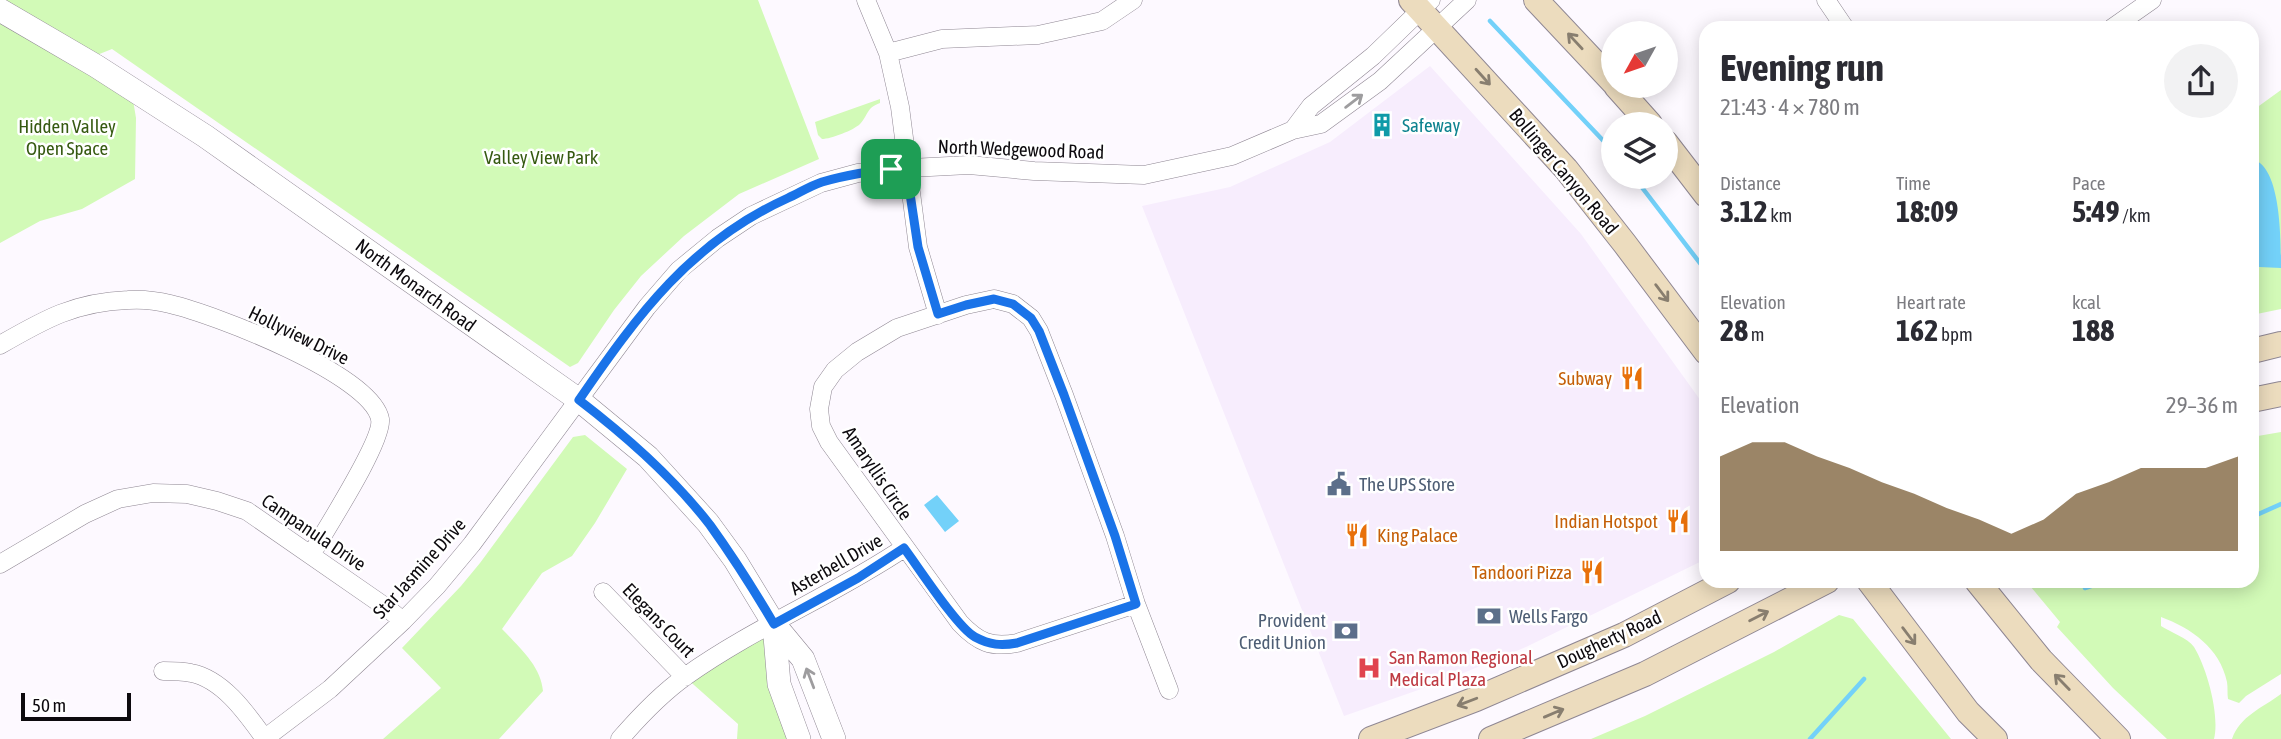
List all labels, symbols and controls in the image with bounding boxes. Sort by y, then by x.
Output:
north arrow [1601,21,1678,98]
map controls [1601,21,1678,189]
one-way arrow [1566,33,1583,50]
button: share [2164,44,2238,118]
text: Evening run [1720,46,1884,89]
one-way arrow [1475,68,1491,86]
one-way arrow [1344,93,1362,108]
text: 21:43 · 4 × 780 m [1720,94,1860,120]
street label: Bollinger Canyon Road [1505,104,1623,238]
building icon: Safeway [1368,111,1396,139]
button: layers [1601,112,1678,189]
place label: Safeway [1402,114,1460,136]
park label: Hidden Valley Open Space [18,115,116,159]
street label: North Wedgewood Road [937,135,1105,163]
pin [861,139,921,199]
park label: Valley View Park [484,146,599,168]
icon: arrive [872,150,910,188]
text: Distance [1720,172,1781,194]
text: Time [1896,172,1931,194]
text: Pace [2072,172,2105,194]
text: 3.12 [1720,194,1768,228]
text: 18:09 [1896,194,1958,228]
text: 5:49 [2072,194,2120,228]
text: km [1768,204,1792,226]
text: /km [2120,204,2151,226]
street label: North Monarch Road [352,234,480,336]
one-way arrow [1654,283,1669,301]
text: Elevation [1720,291,1786,313]
text: Heart rate [1896,291,1966,313]
text: kcal [2072,291,2101,313]
street label: Hollyview Drive [245,301,353,369]
text: 28 [1720,313,1748,347]
text: 162 [1896,313,1938,347]
text: 188 [2072,313,2114,347]
text: m [1748,323,1765,345]
text: bpm [1938,323,1973,345]
restaurant icon: Subway [1618,364,1646,392]
place label: Subway [1558,367,1612,389]
text: Elevation [1720,392,1800,418]
text: 29–36 m [2166,392,2238,418]
street label: Amaryllis Circle [839,422,917,524]
public building icon: The UPS Store [1325,470,1353,498]
place label: The UPS Store [1359,473,1455,495]
street label: Campanula Drive [258,489,370,575]
restaurant icon: Indian Hotspot [1664,507,1692,535]
place label: Indian Hotspot [1554,510,1658,532]
street label: Star Jasmine Drive [368,513,470,623]
restaurant icon: King Palace [1343,521,1371,549]
place label: King Palace [1377,524,1458,546]
street label: Asterbell Drive [786,529,886,599]
restaurant icon: Tandoori Pizza [1578,558,1606,586]
place label: Tandoori Pizza [1472,561,1572,583]
street label: Elegans Court [618,578,700,662]
bank icon: Wells Fargo [1475,602,1503,630]
place label: Wells Fargo [1509,605,1588,627]
street label: Dougherty Road [1553,605,1665,673]
one-way arrow [1748,608,1769,622]
place label: Provident Credit Union [1239,609,1326,653]
bank icon: Provident Credit Union [1332,617,1360,645]
one-way arrow [1902,626,1917,645]
place label: San Ramon Regional Medical Plaza [1389,646,1533,690]
hospital icon: San Ramon Regional Medical Plaza [1355,654,1383,682]
one-way arrow [803,668,815,689]
one-way arrow [2053,674,2070,691]
scale bar [21,690,131,722]
text: 50 m [32,694,66,716]
one-way arrow [1456,697,1478,710]
one-way arrow [1542,705,1564,718]

